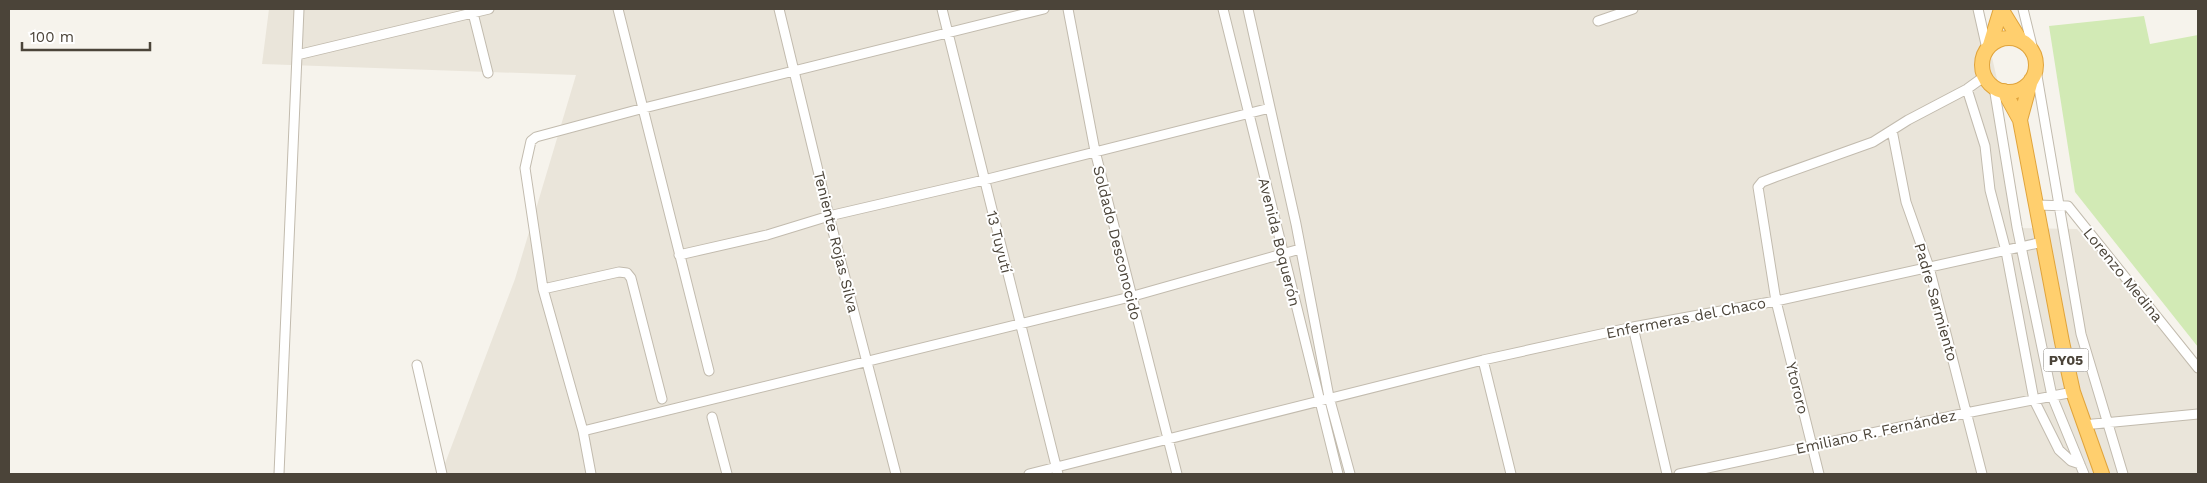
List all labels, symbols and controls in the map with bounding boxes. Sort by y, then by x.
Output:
scale bar [22,20,150,52]
text: 100 m [30,28,74,46]
street label: Soldado Desconocido [1089,164,1145,322]
street label: Teniente Rojas Silva [810,169,862,315]
street label: Avenida Boquerón [1254,176,1304,308]
street label: 13 Tuyutí [983,209,1015,275]
street label: Lorenzo Medina [2079,224,2167,326]
street label: Padre Sarmiento [1911,241,1961,363]
street label: Enfermeras del Chaco [1605,294,1767,342]
road number: PY05 [2044,348,2088,372]
street label: Ytororo [1782,360,1812,416]
street label: Emiliano R. Fernández [1794,406,1958,458]

